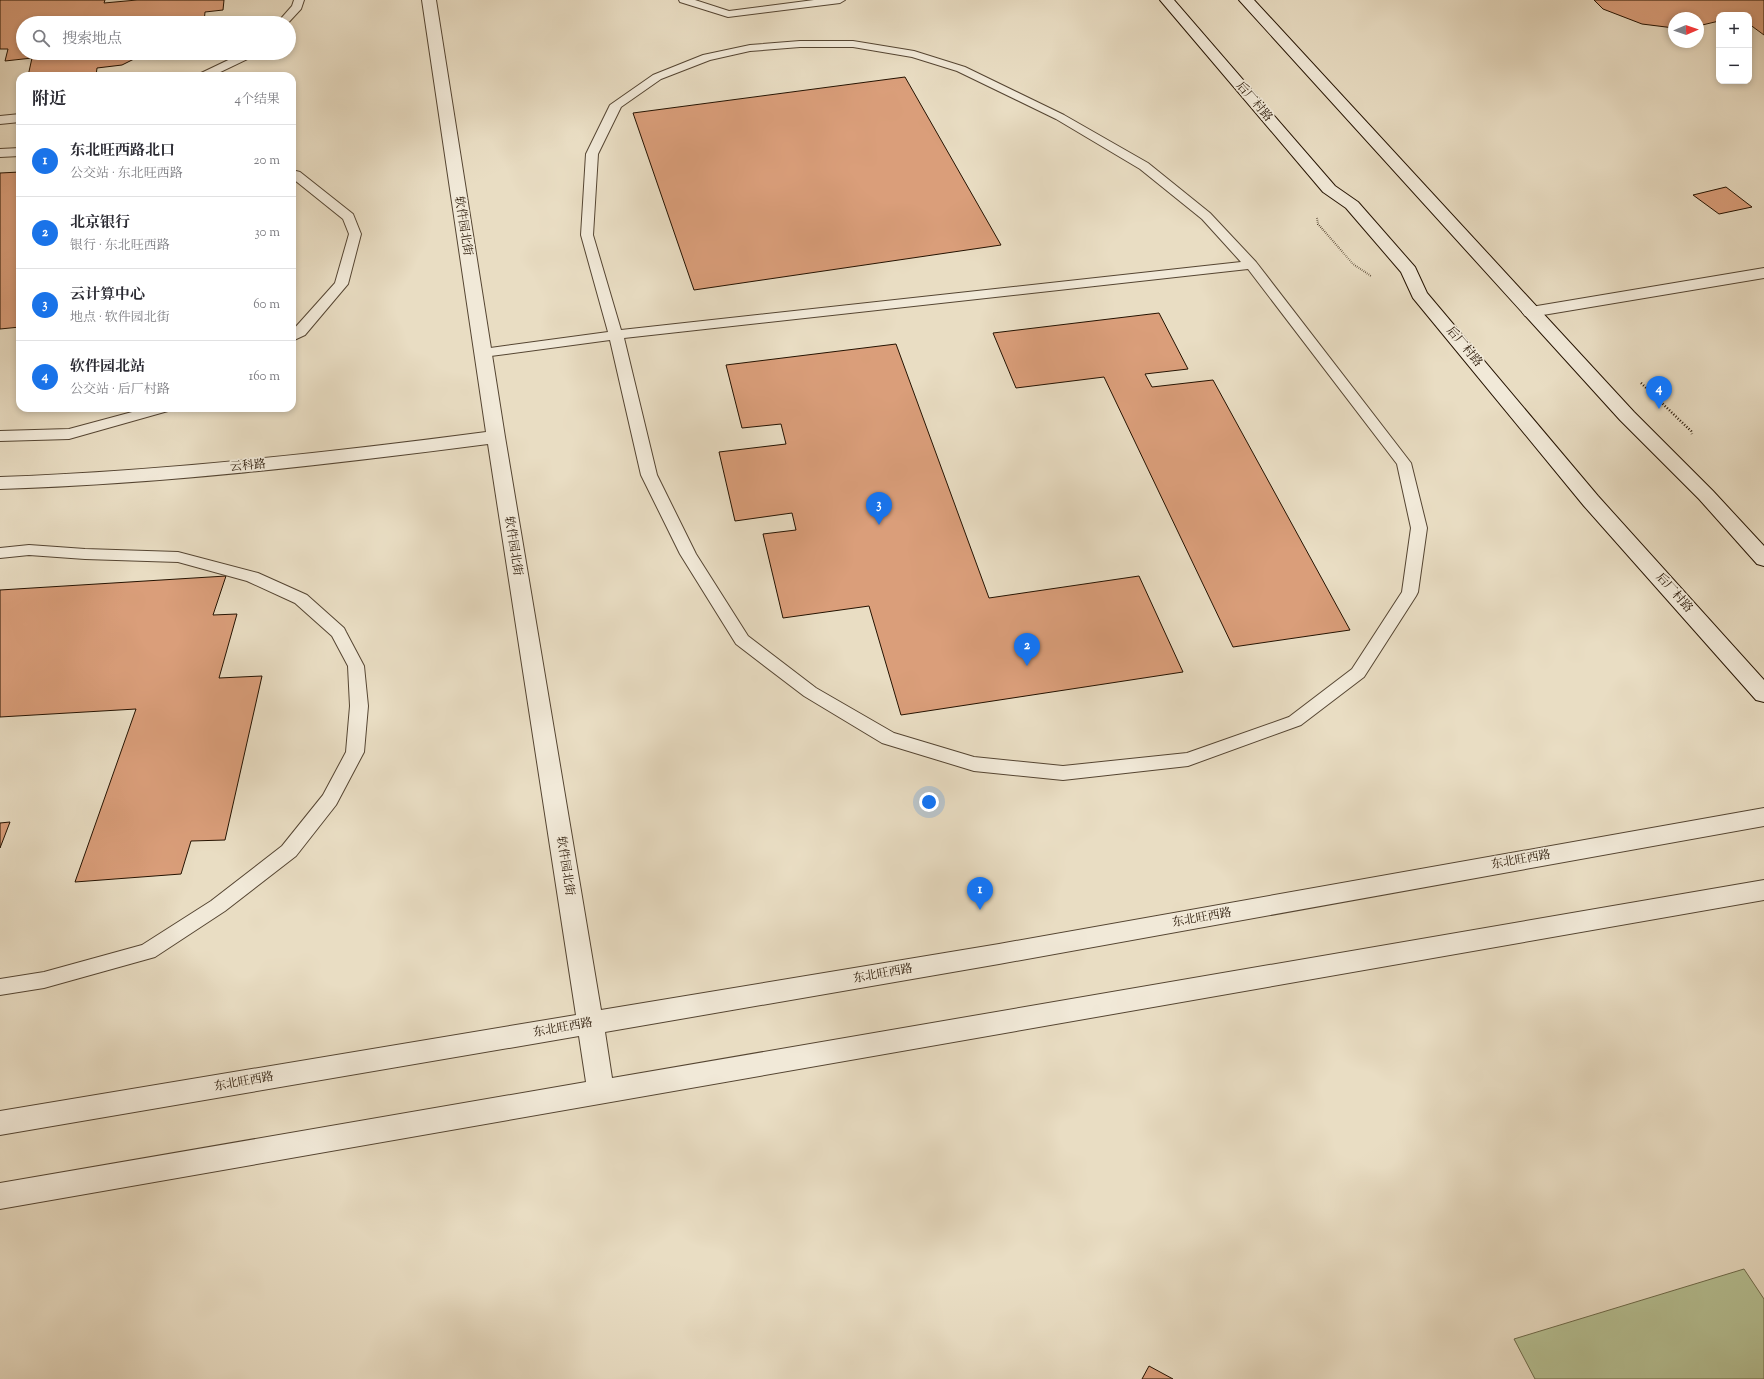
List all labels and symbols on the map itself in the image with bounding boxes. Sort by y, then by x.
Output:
north arrow [1668,12,1704,48]
street label: 后厂村路 [1231,78,1277,126]
street label: 软件园北街 [449,195,477,258]
street label: 后厂村路 [1442,323,1486,371]
pin: 4 [1646,376,1672,409]
street label: 云科路 [229,455,267,477]
pin: 3 [866,492,892,525]
street label: 软件园北街 [499,515,527,578]
street label: 后厂村路 [1651,569,1697,617]
pin: 2 [1014,633,1040,666]
your location [919,792,939,812]
street label: 软件园北街 [551,835,579,898]
street label: 东北旺西路 [1490,846,1552,874]
pin: 1 [967,877,993,910]
street label: 东北旺西路 [1171,904,1233,932]
street label: 东北旺西路 [852,960,914,988]
street label: 东北旺西路 [532,1014,594,1042]
street label: 东北旺西路 [213,1068,275,1096]

